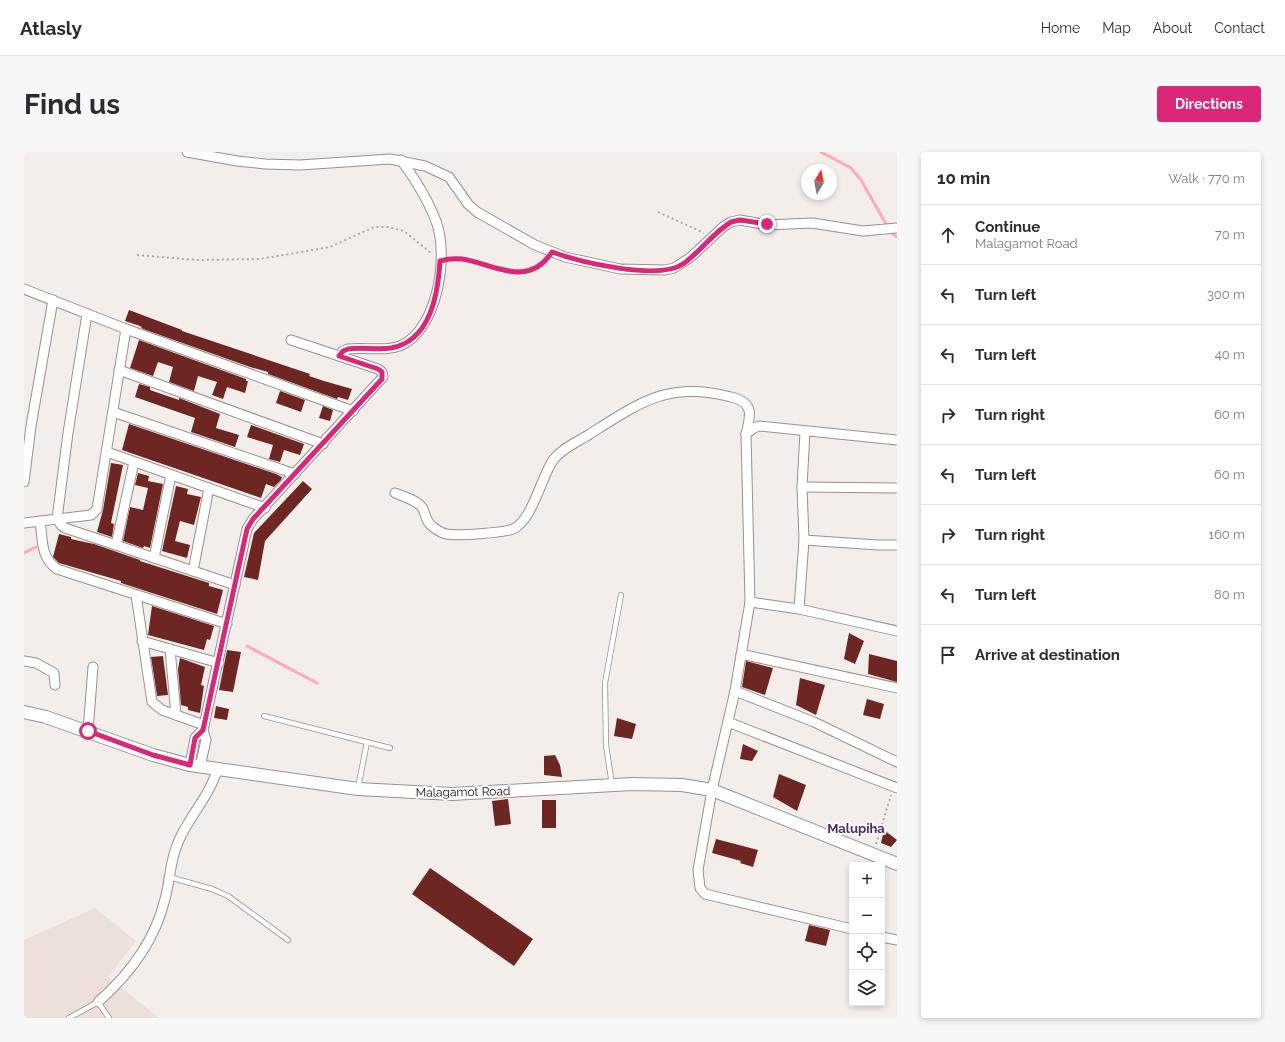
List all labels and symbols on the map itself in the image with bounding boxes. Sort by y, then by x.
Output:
north arrow [801,164,837,200]
route end [758,215,776,233]
route start [79,722,97,740]
street label: Malagamot Road [416,784,510,800]
district label: Malupiha [827,821,885,836]

